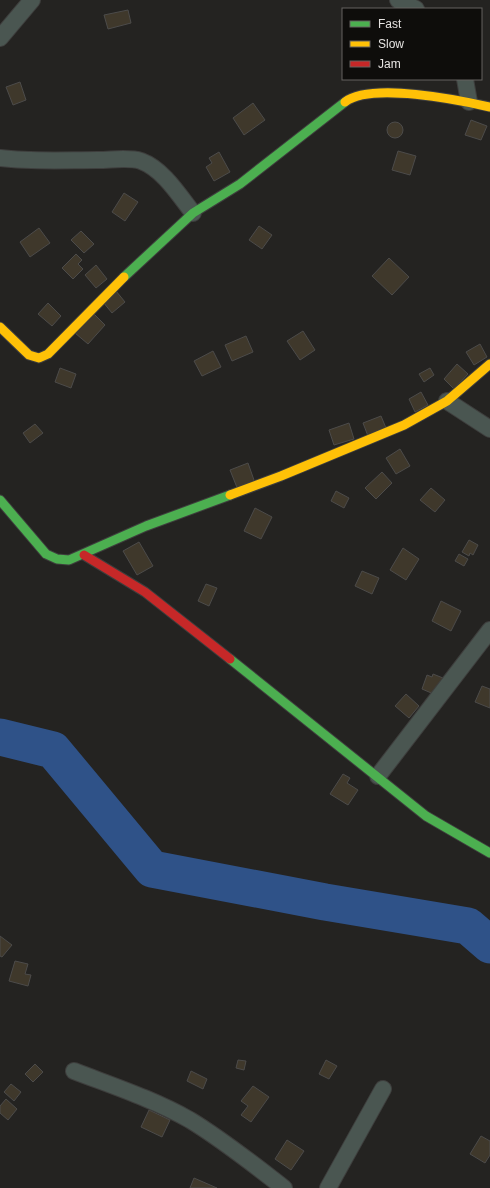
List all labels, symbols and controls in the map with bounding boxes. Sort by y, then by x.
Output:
legend [342,8,482,80]
text: Fast [378,17,402,31]
text: Slow [378,37,404,51]
text: Jam [378,57,401,71]

